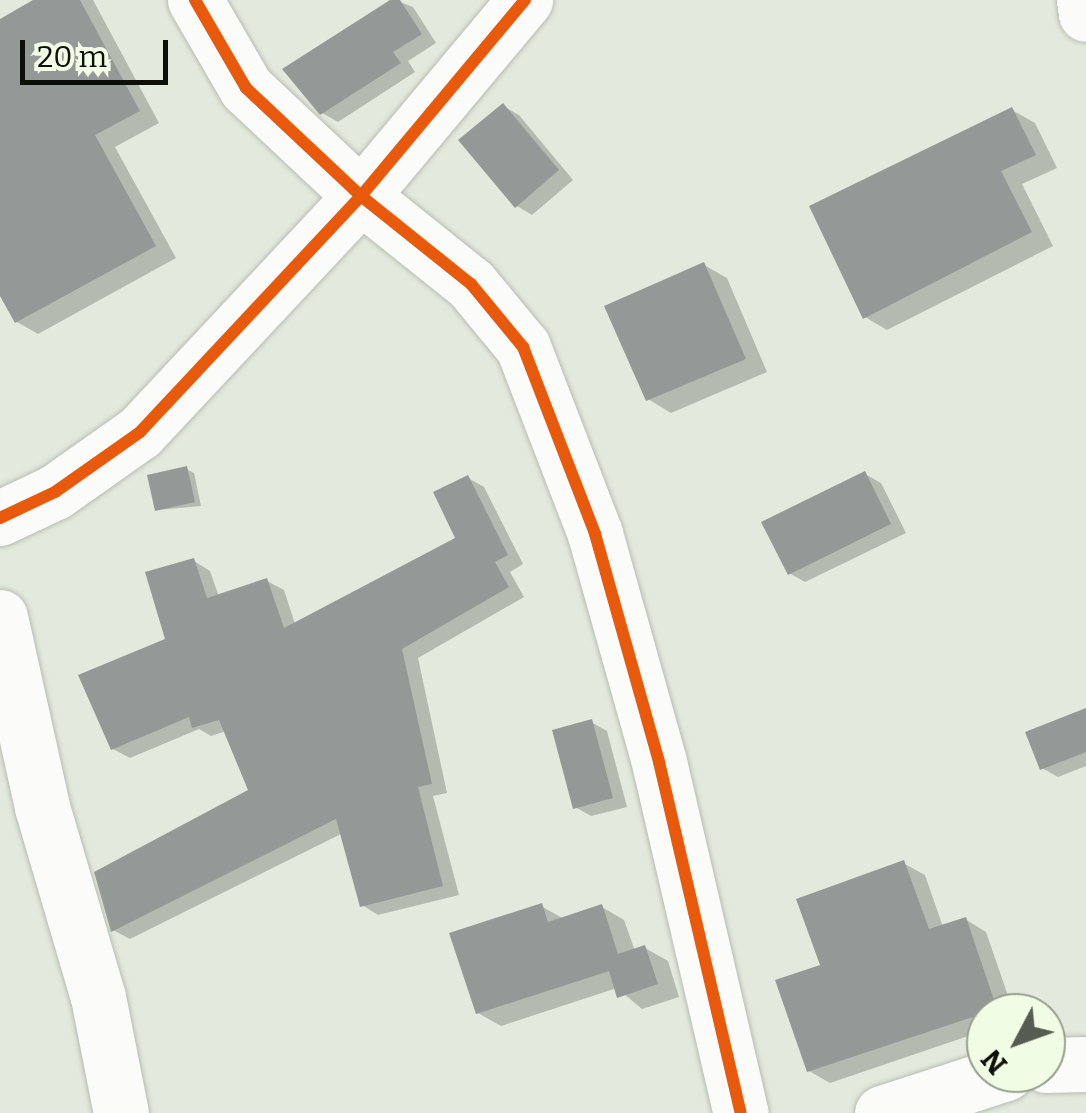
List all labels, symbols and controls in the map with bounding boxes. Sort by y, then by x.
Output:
scale bar [25,20,172,82]
text: 20 m [37,39,107,75]
north arrow [966,993,1066,1093]
text: N [975,1043,1014,1081]

